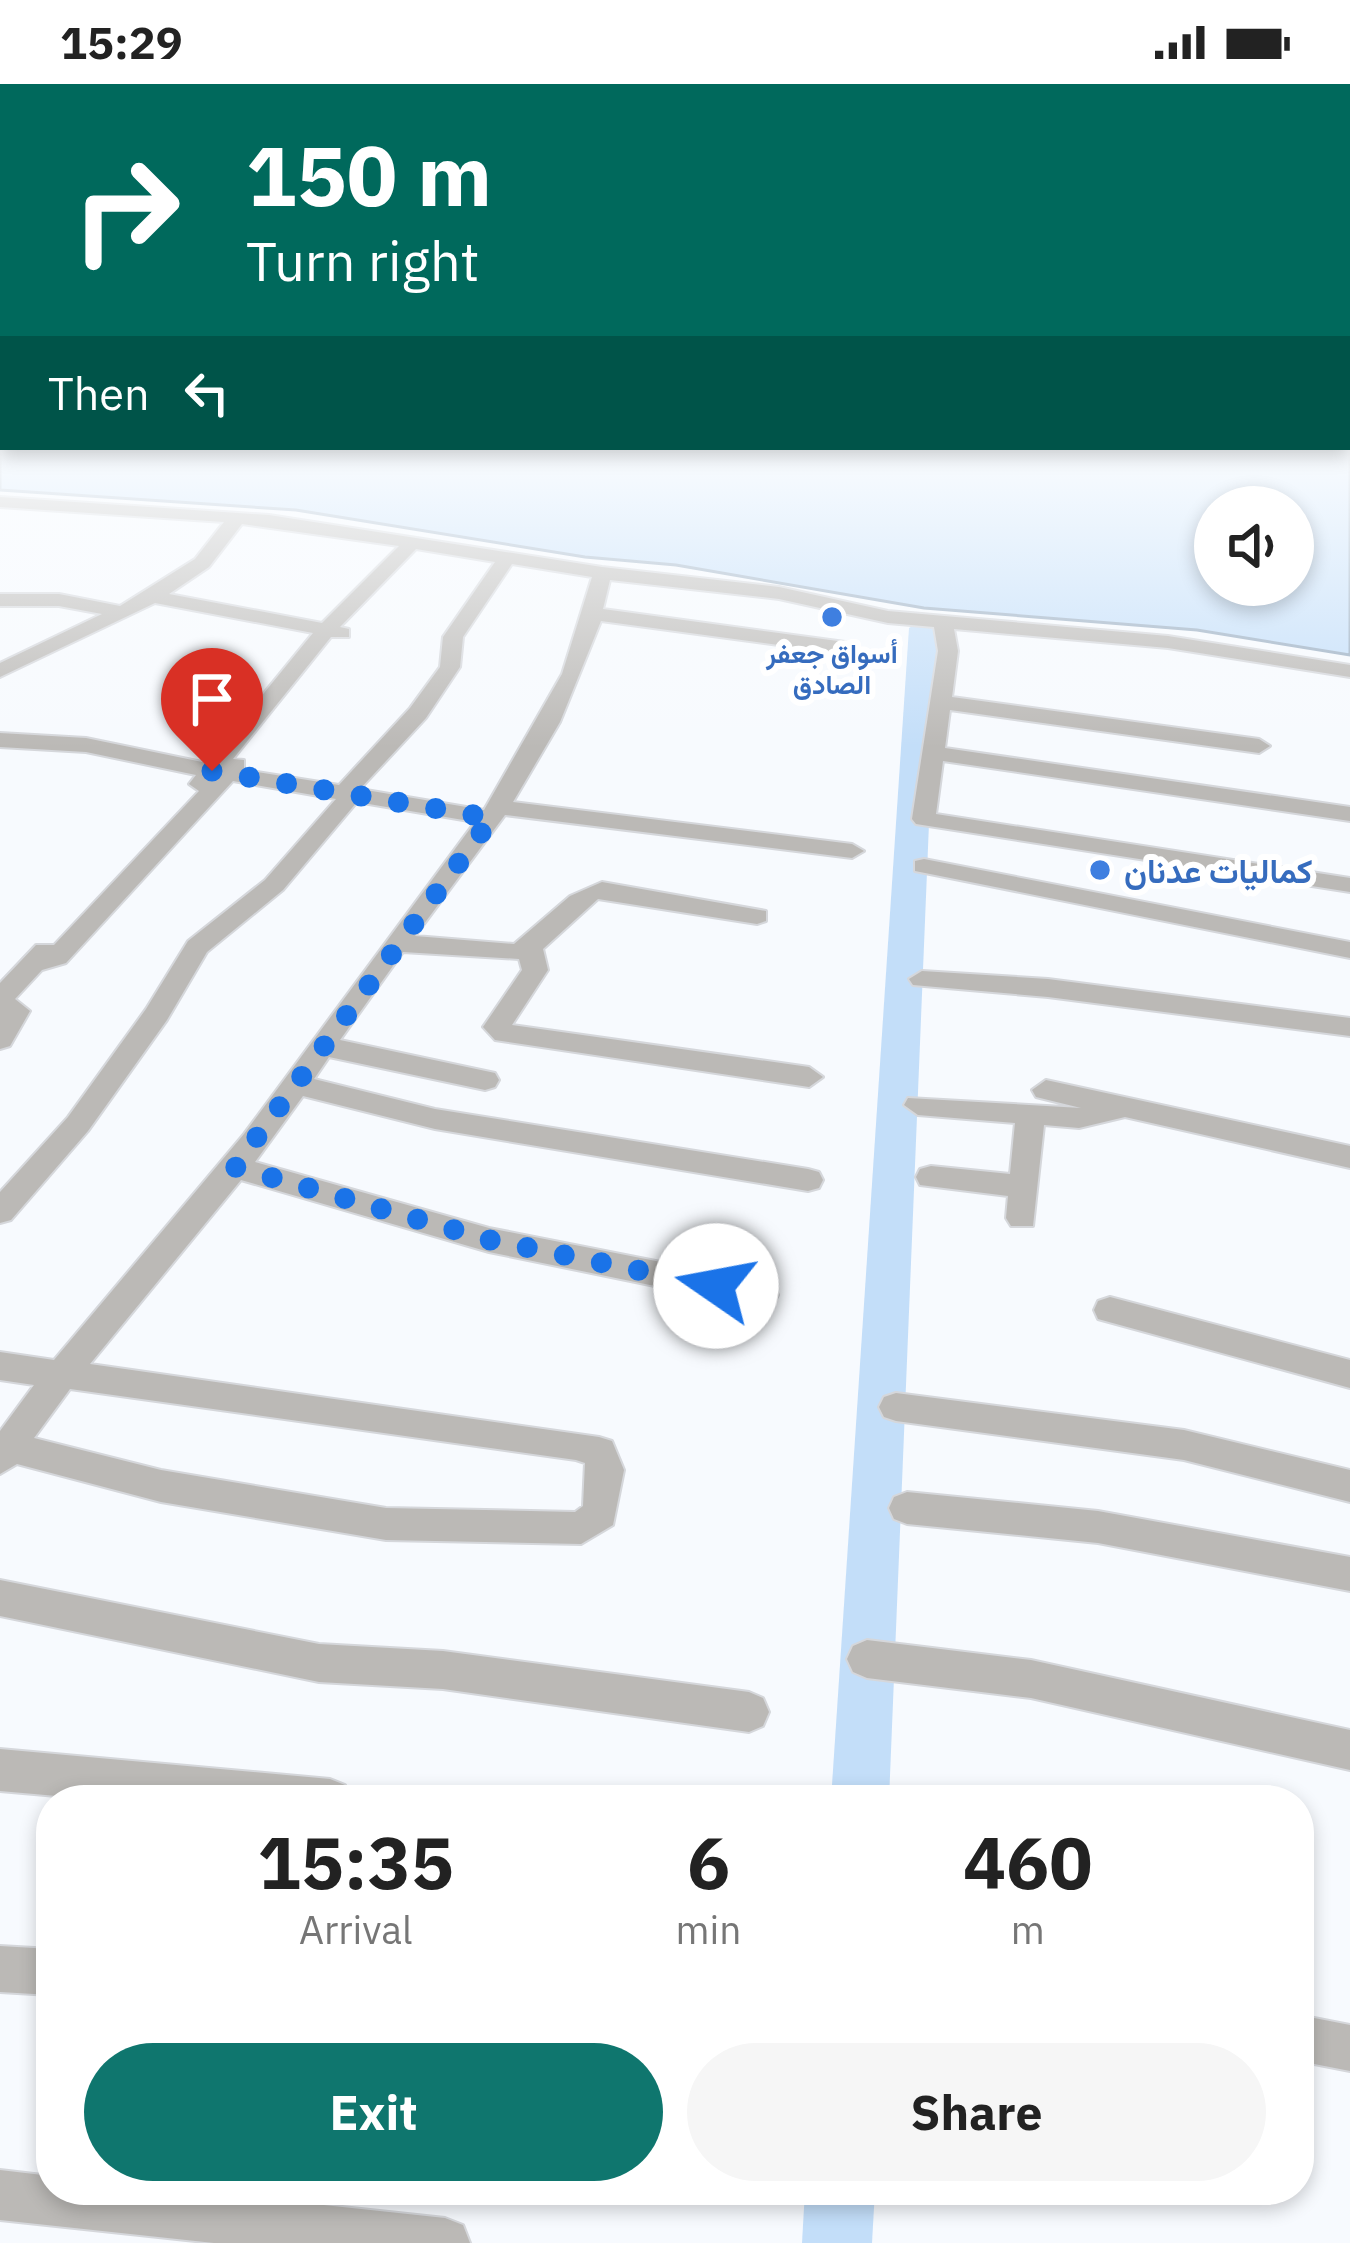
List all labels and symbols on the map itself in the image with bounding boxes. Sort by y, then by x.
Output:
marker: أسواق جعفر الصادق [819,604,845,630]
place label: أسواق جعفر الصادق [765,635,898,701]
pin [161,648,263,771]
place label: كماليات عدنان [1124,849,1312,892]
marker: كماليات عدنان [1087,857,1113,883]
position arrow [653,1223,779,1349]

